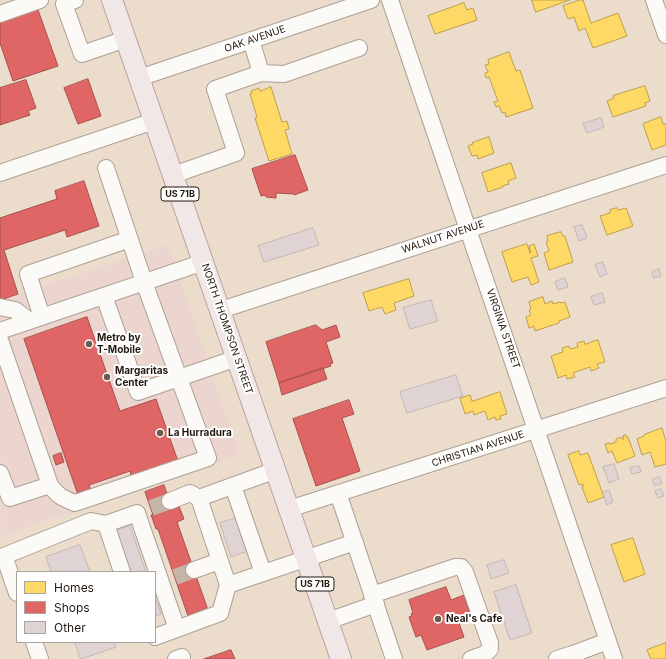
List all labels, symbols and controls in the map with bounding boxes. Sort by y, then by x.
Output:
street label: OAK AVENUE [223,23,287,55]
road number: US 71B [161,187,199,201]
street label: WALNUT AVENUE [400,218,486,256]
street label: NORTH THOMPSON STREET [199,262,255,396]
street label: VIRGINIA STREET [484,287,522,371]
place label: Metro by T-Mobile [97,332,141,356]
marker: Metro by T-Mobile [84,339,94,349]
place label: Margaritas Center [115,365,168,388]
marker: Margaritas Center [102,372,112,382]
place label: La Hurradura [168,427,232,439]
marker: La Hurradura [155,428,165,438]
street label: CHRISTIAN AVENUE [430,428,526,470]
legend [16,571,156,643]
road number: US 71B [296,577,334,591]
text: Homes [54,580,94,595]
text: Shops [54,600,90,615]
place label: Neal's Cafe [446,613,502,625]
marker: Neal's Cafe [433,614,443,624]
text: Other [54,620,86,635]

